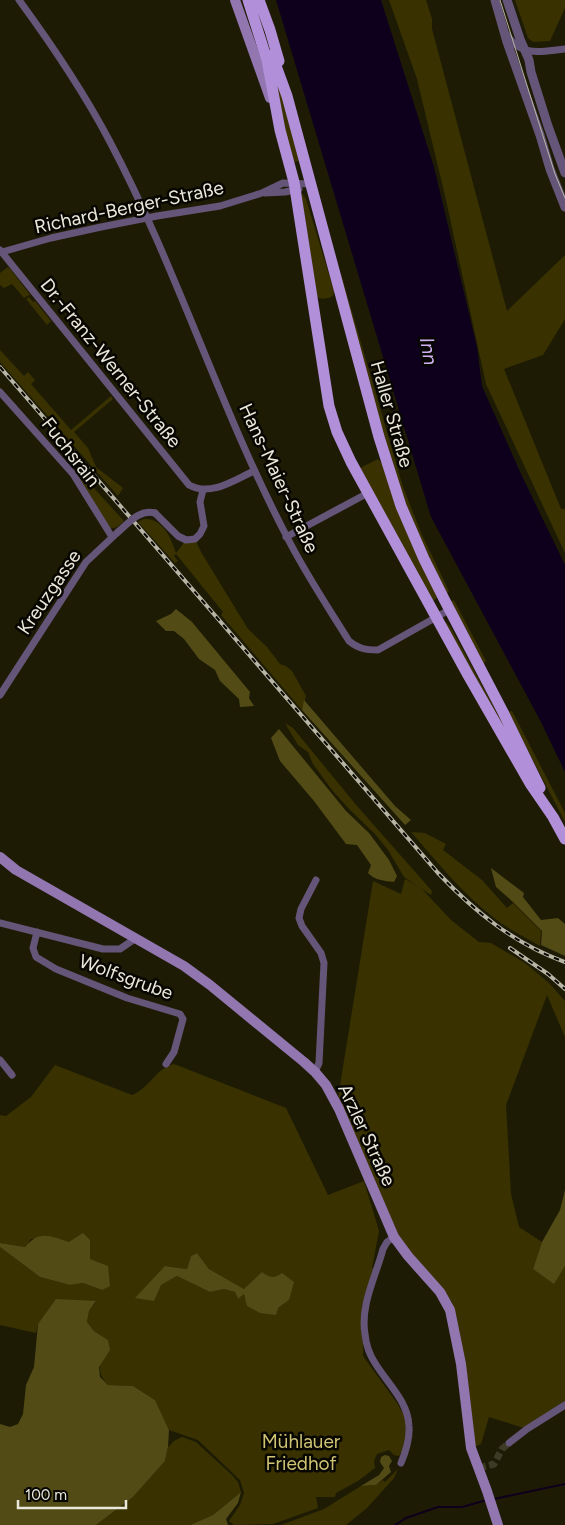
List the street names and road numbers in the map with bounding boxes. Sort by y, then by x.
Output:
street label: Richard-Berger-Straße [32,176,226,238]
street label: Dr.-Franz-Werner-Straße [36,274,186,452]
street label: Haller Straße [366,358,418,470]
street label: Hans-Maier-Straße [234,400,324,556]
street label: Fuchsrain [37,413,105,491]
street label: Kreuzgasse [12,545,86,639]
street label: Wolfsgrube [76,949,176,1005]
street label: Arzler Straße [333,1080,401,1190]

